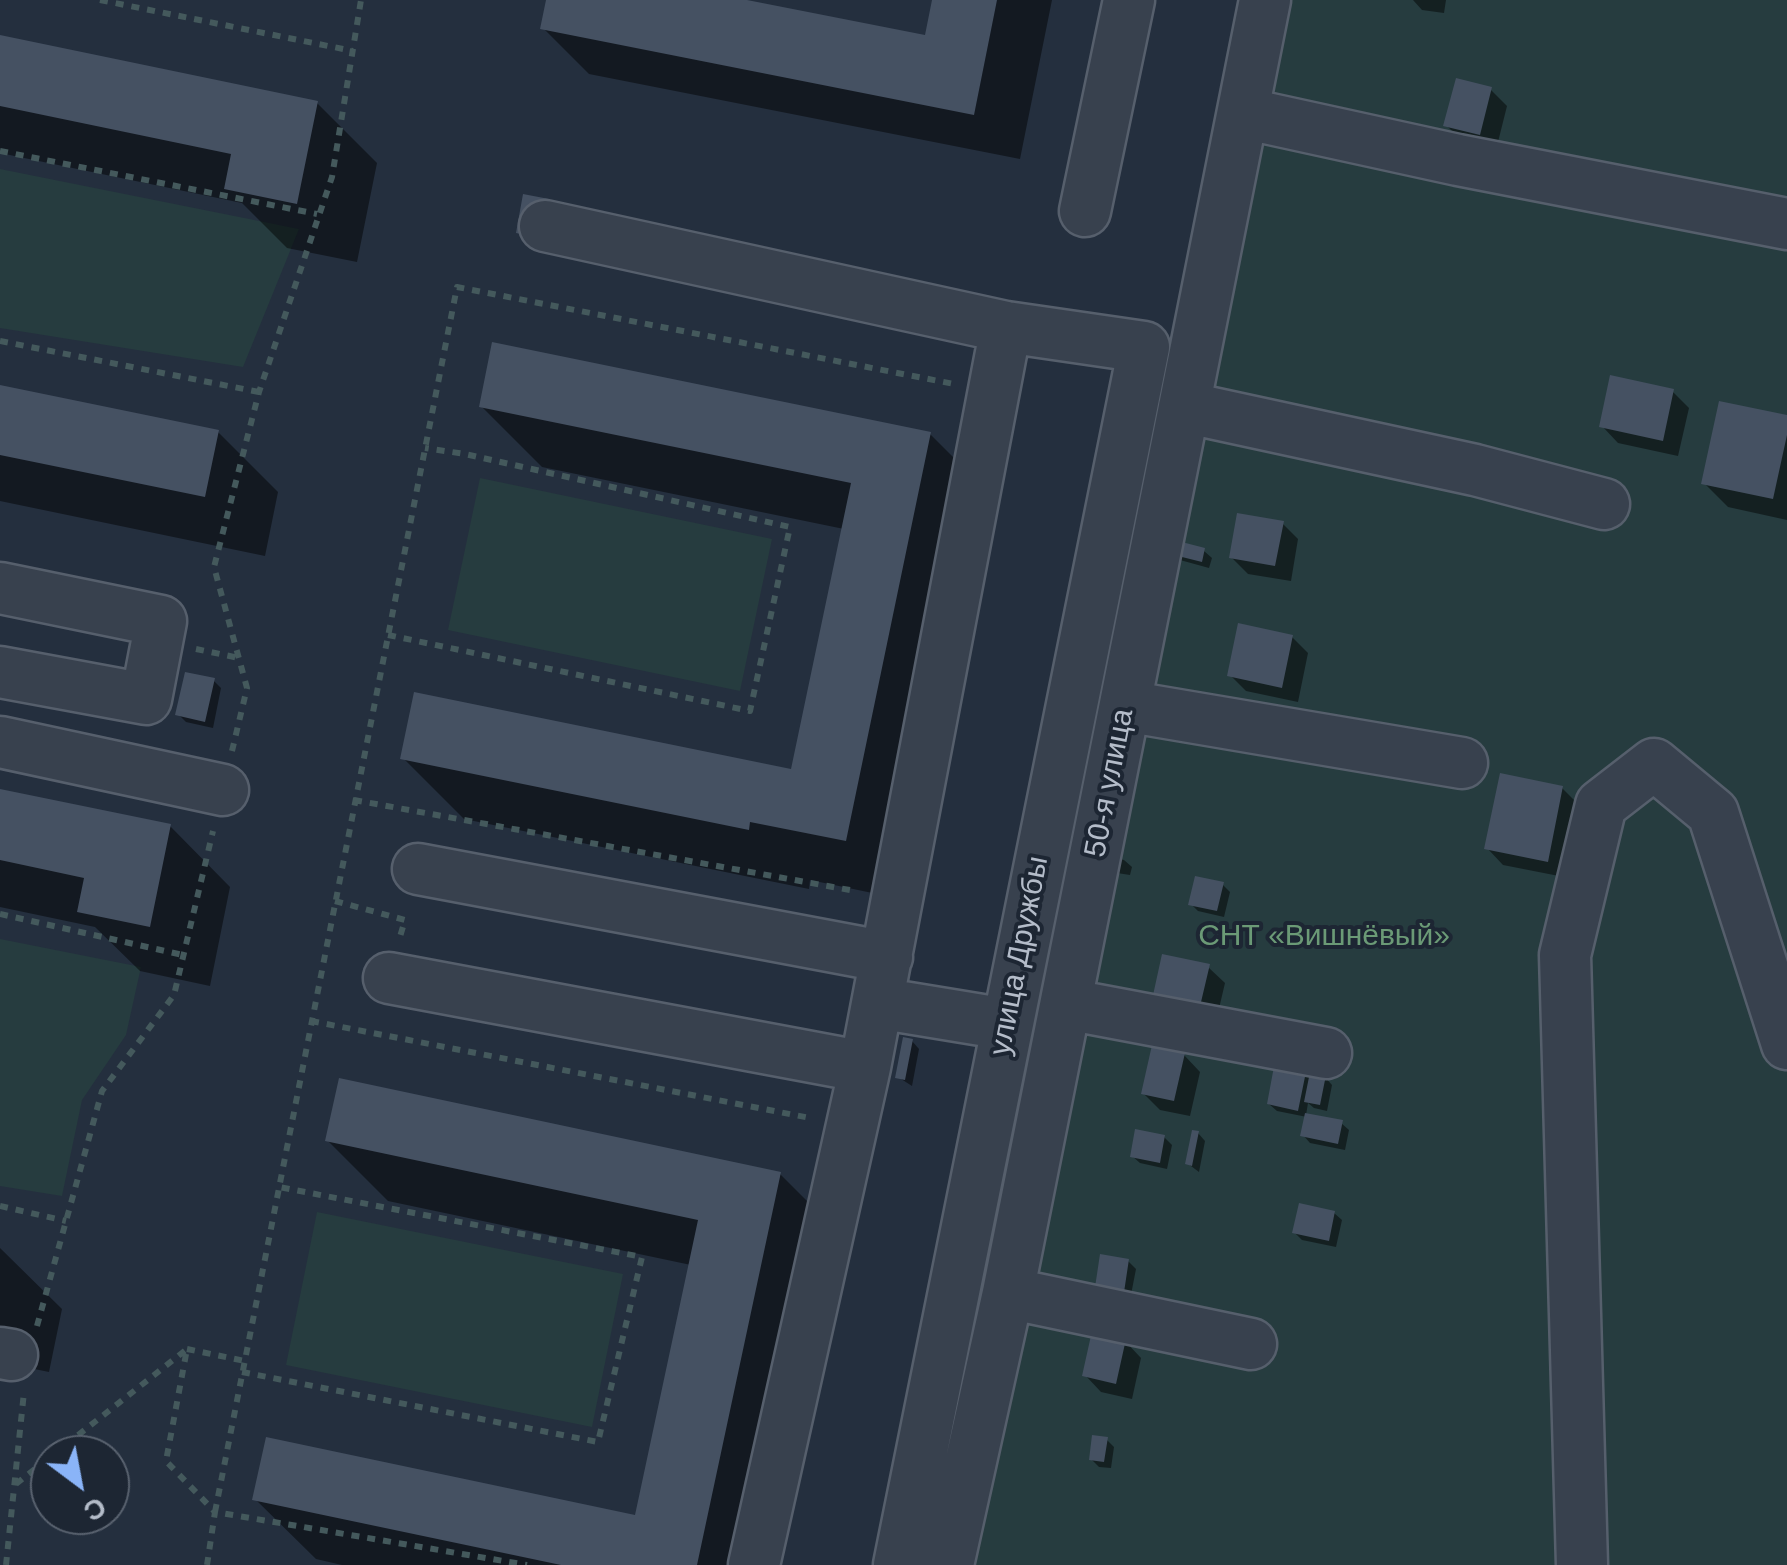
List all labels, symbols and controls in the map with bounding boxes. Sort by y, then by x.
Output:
street label: 50-я улица [1078,706,1142,860]
street label: улица Дружбы [983,853,1057,1059]
park label: СНТ «Вишнёвый» [1198,919,1450,955]
north arrow [30,1435,130,1535]
text: С [78,1491,112,1528]

